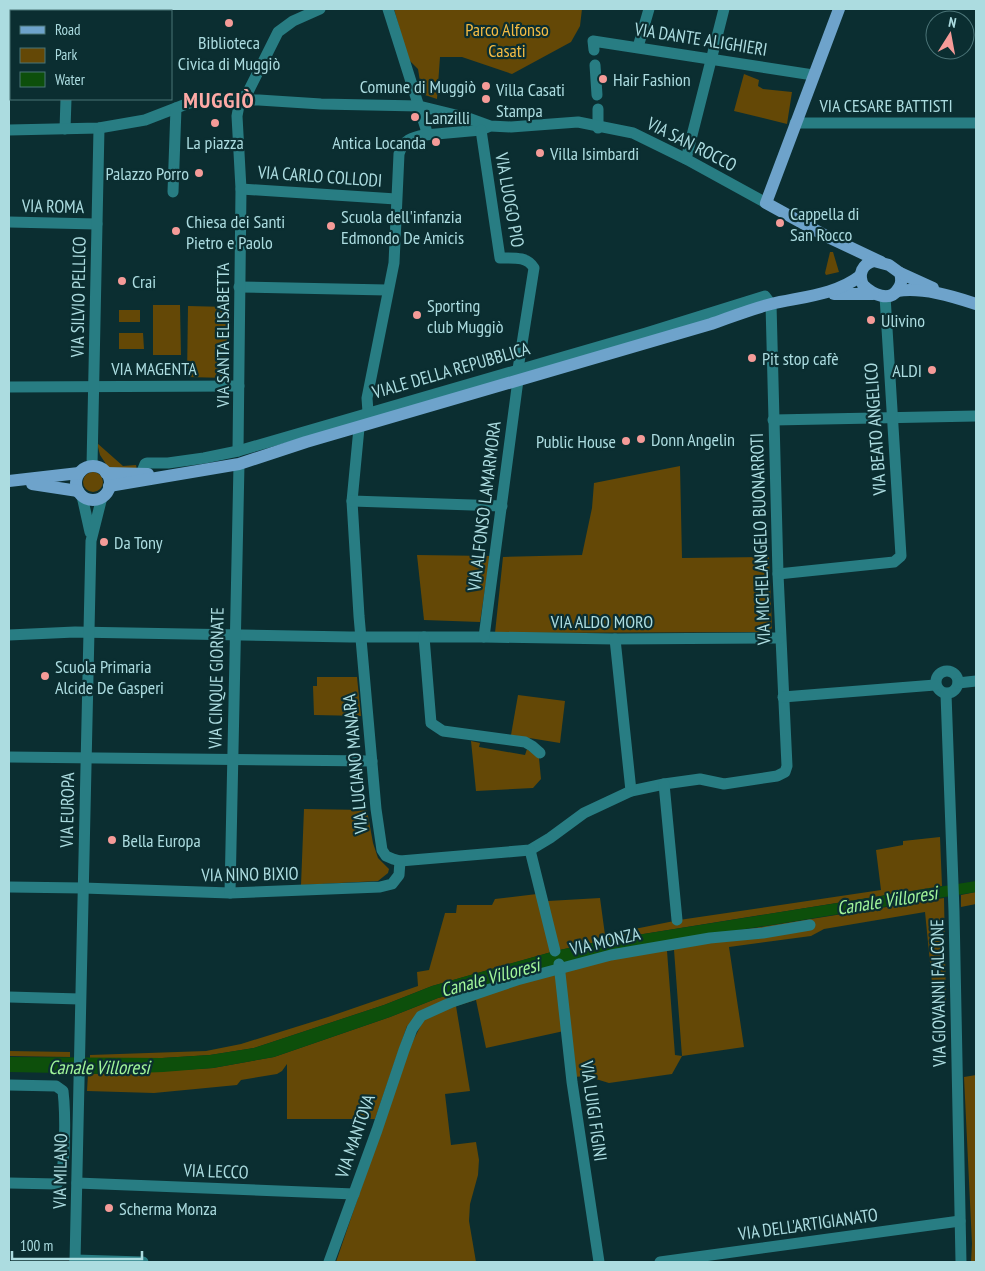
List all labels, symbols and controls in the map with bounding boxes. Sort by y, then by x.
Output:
legend [10,10,172,100]
north arrow [925,10,975,60]
text: N [947,13,958,32]
marker: Biblioteca Civica di Muggiò [223,17,235,29]
street label: VIA DANTE ALIGHIERI [632,17,769,61]
park label: Parco Alfonso Casati [465,18,549,62]
text: Road [55,20,81,39]
place label: Biblioteca Civica di Muggiò [178,31,280,75]
text: Park [55,45,77,64]
place label: Hair Fashion [613,68,691,91]
text: Water [55,70,86,89]
marker: Hair Fashion [597,73,609,85]
place label: Comune di Muggiò [360,75,476,98]
place label: Villa Casati Stampa [495,78,565,122]
marker: Comune di Muggiò [480,80,492,92]
district label: MUGGIÒ [183,86,255,114]
marker: Villa Casati Stampa [480,93,492,105]
street label: VIA CESARE BATTISTI [818,94,953,117]
place label: Lanzilli [425,106,470,129]
marker: Lanzilli [409,111,421,123]
street label: VIA SAN ROCCO [642,111,741,176]
marker: La piazza [209,117,221,129]
place label: La piazza [186,131,244,154]
place label: Antica Locanda [332,131,426,154]
marker: Antica Locanda [430,136,442,148]
place label: Villa Isimbardi [549,142,639,165]
marker: Villa Isimbardi [534,147,546,159]
street label: VIA LUOGO PIO [490,150,530,249]
street label: VIA CARLO COLLODI [256,160,383,192]
place label: Palazzo Porro [105,162,189,185]
marker: Palazzo Porro [193,167,205,179]
street label: VIA ROMA [21,194,85,218]
place label: Cappella di San Rocco [790,202,859,246]
place label: Scuola dell'infanzia Edmondo De Amicis [341,205,464,249]
place label: Chiesa dei Santi Pietro e Paolo [186,210,285,254]
marker: Cappella di San Rocco [774,217,786,229]
marker: Scuola dell'infanzia Edmondo De Amicis [325,220,337,232]
marker: Chiesa dei Santi Pietro e Paolo [170,225,182,237]
street label: VIA SILVIO PELLICO [65,236,91,359]
street label: VIA SANTA ELISABETTA [211,262,234,408]
place label: Crai [132,270,156,293]
marker: Crai [116,275,128,287]
place label: Sporting club Muggiò [427,294,504,338]
marker: Sporting club Muggiò [411,309,423,321]
place label: Ulivino [881,309,925,332]
marker: Ulivino [865,314,877,326]
street label: VIALE DELLA REPUBBLICA [369,336,533,404]
place label: Pit stop cafè [762,347,839,370]
marker: Pit stop cafè [746,352,758,364]
street label: VIA MAGENTA [110,357,197,380]
place label: ALDI [892,359,922,382]
street label: VIA BEATO ANGELICO [859,362,891,497]
marker: ALDI [926,364,938,376]
street label: VIA ALFONSO LAMARMORA [462,419,506,593]
place label: Donn Angelin [651,428,735,451]
place label: Public House [536,430,616,453]
marker: Donn Angelin [635,433,647,445]
street label: VIA MICHELANGELO BUONARROTI [745,433,775,646]
marker: Public House [620,435,632,447]
place label: Da Tony [114,531,163,554]
marker: Da Tony [98,536,110,548]
street label: VIA CINQUE GIORNATE [203,607,229,750]
street label: VIA ALDO MORO [550,610,653,633]
place label: Scuola Primaria Alcide De Gasperi [55,655,164,699]
marker: Scuola Primaria Alcide De Gasperi [39,670,51,682]
street label: VIA LUCIANO MANARA [337,693,373,836]
street label: VIA EUROPA [55,772,79,849]
place label: Bella Europa [122,829,201,852]
marker: Bella Europa [106,834,118,846]
street label: VIA NINO BIXIO [200,862,299,886]
water label: Canale Villoresi [835,880,942,920]
street label: VIA GIOVANNI FALCONE [925,919,951,1068]
street label: VIA MONZA [567,922,643,960]
water label: Canale Villoresi [438,952,545,1002]
water label: Canale Villoresi [48,1055,153,1079]
street label: VIA LUIGI FIGINI [575,1059,612,1162]
street label: VIA MANTOVA [330,1091,380,1182]
street label: VIA MILANO [48,1133,72,1210]
street label: VIA LECCO [182,1158,249,1184]
place label: Scherma Monza [119,1197,217,1220]
marker: Scherma Monza [103,1202,115,1214]
street label: VIA DELL'ARTIGIANATO [736,1203,879,1245]
scale bar [12,1228,142,1260]
text: 100 m [20,1236,53,1255]

